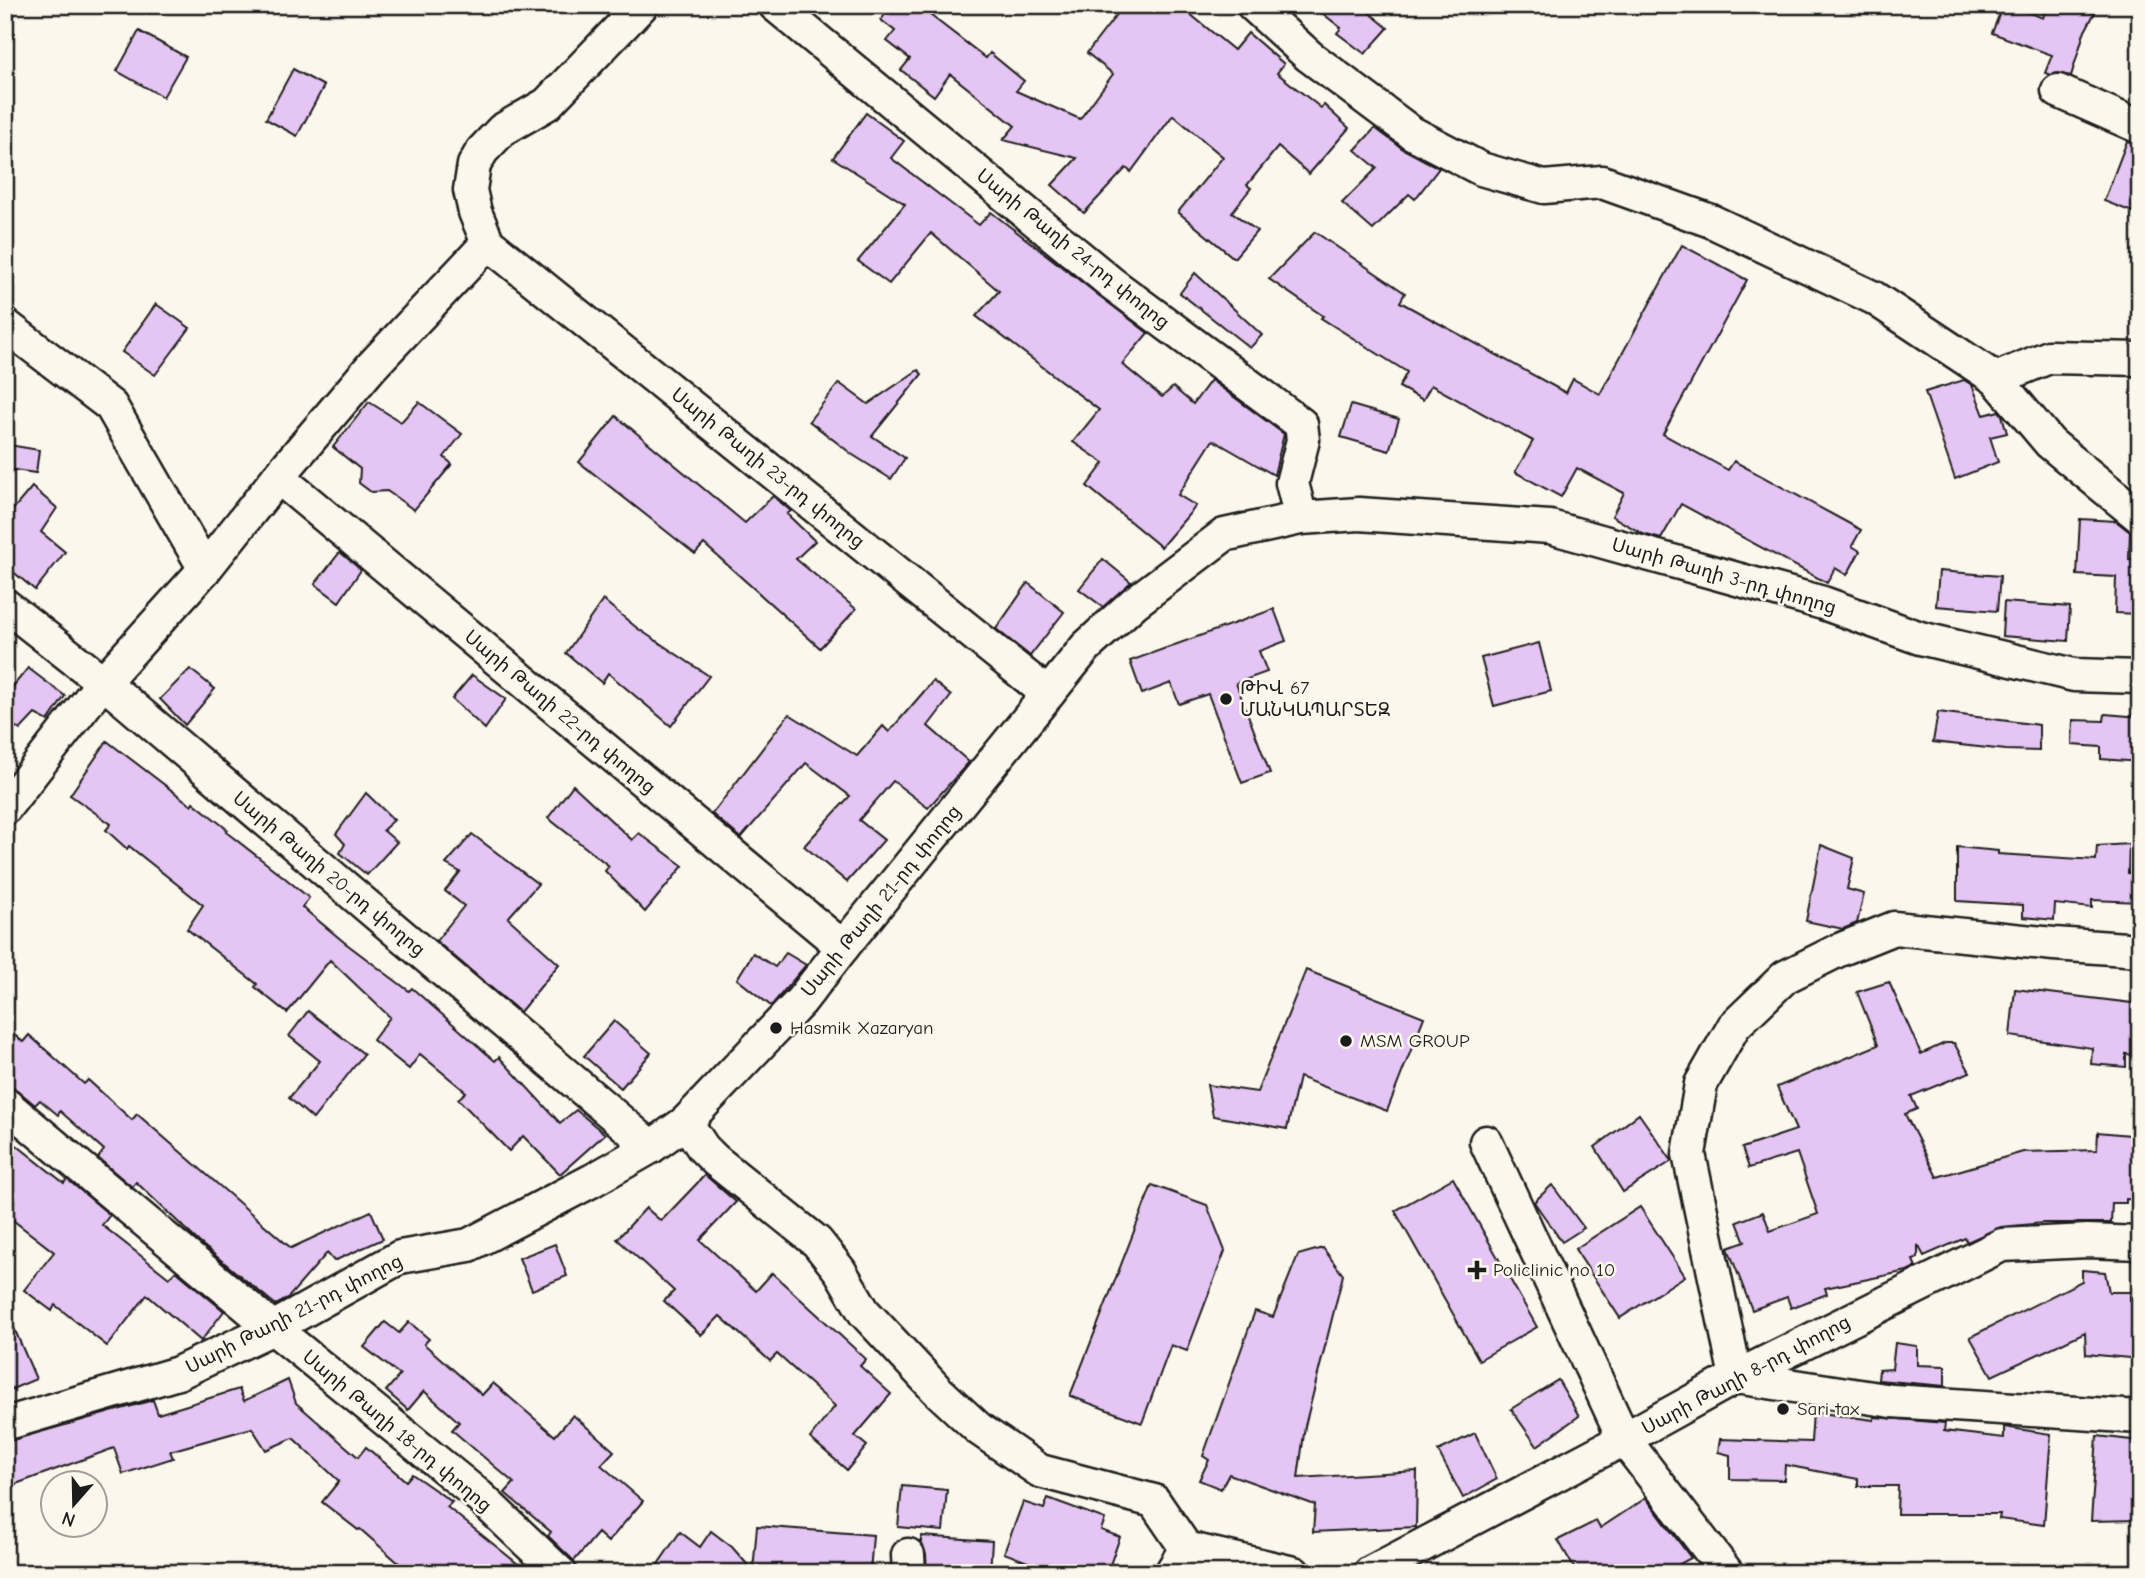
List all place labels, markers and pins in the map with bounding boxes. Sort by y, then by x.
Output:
place label: ԹԻՎ 67 ՄԱՆԿԱՊԱՐՏԵԶ [1240,677,1390,721]
marker: ԹԻՎ 67 ՄԱՆԿԱՊԱՐՏԵԶ [1218,691,1234,707]
place label: Hasmik Xazaryan [790,1017,934,1039]
marker: Hasmik Xazaryan [768,1020,784,1036]
place label: MSM GROUP [1360,1030,1470,1052]
marker: MSM GROUP [1338,1033,1354,1049]
place label: Policlinic no 10 [1493,1259,1615,1281]
marker: Policlinic no 10 [1467,1260,1487,1280]
place label: Sari tax [1797,1398,1860,1420]
marker: Sari tax [1775,1401,1791,1417]

